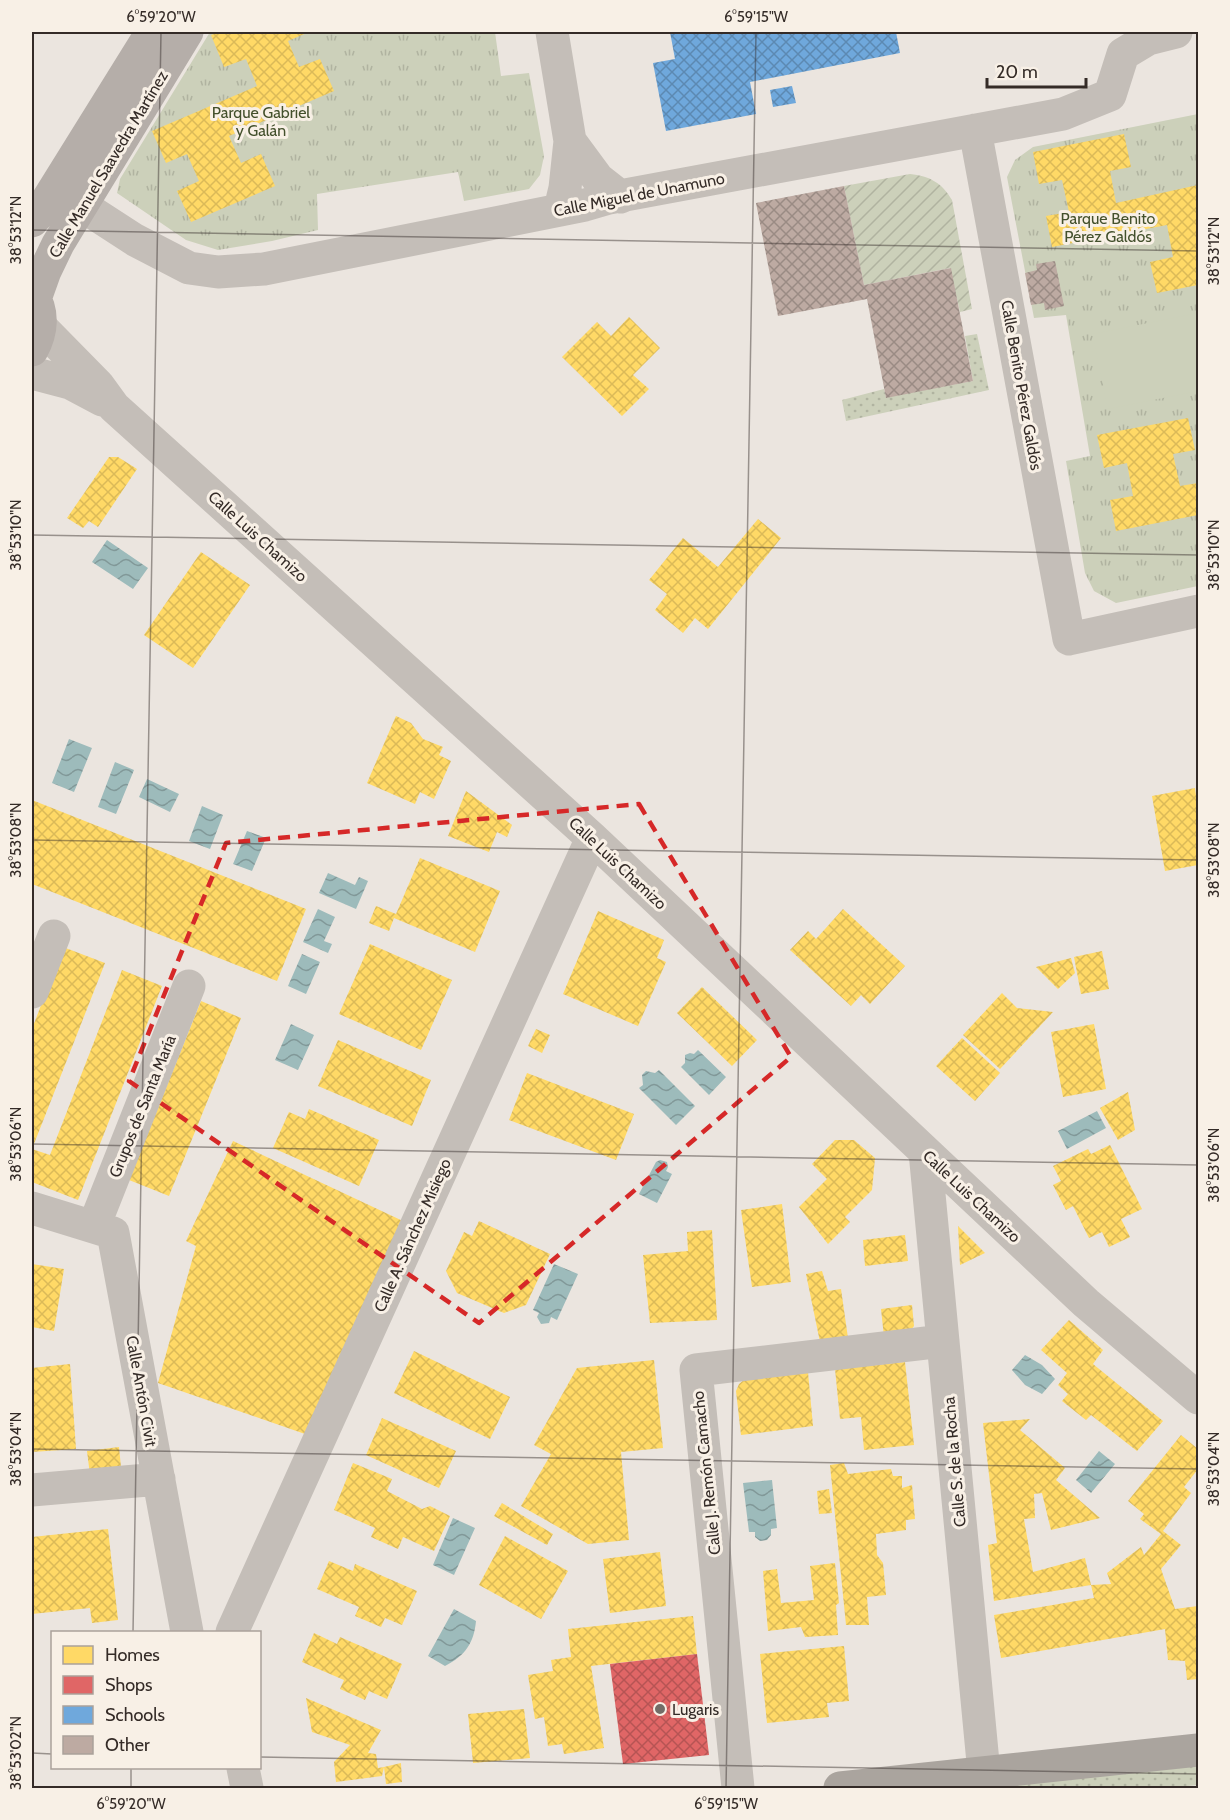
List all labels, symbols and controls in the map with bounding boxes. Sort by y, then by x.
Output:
text: 6°59'20"W [126,8,196,26]
text: 6°59'15"W [724,8,789,26]
scale bar [987,51,1086,89]
text: 20 m [996,61,1038,83]
street label: Calle Manuel Saavedra Martínez [45,67,172,261]
park label: Parque Gabriel y Galán [212,103,310,140]
street label: Calle Miguel de Unamuno [552,169,726,220]
text: 38°53'12"N [7,196,25,264]
park label: Parque Benito Pérez Galdós [1061,209,1156,246]
text: 38°53'12"N [1205,217,1223,285]
street label: Calle Benito Pérez Galdós [997,299,1046,472]
street label: Calle Luis Chamizo [204,487,311,586]
text: 38°53'10"N [7,499,25,571]
text: 38°53'10"N [1205,519,1223,591]
text: 38°53'08"N [7,802,25,878]
street label: Calle Luis Chamizo [565,813,671,914]
text: 38°53'08"N [1205,822,1223,898]
street label: Grupos de Santa María [105,1032,180,1180]
text: 38°53'06"N [7,1107,25,1181]
text: 38°53'06"N [1205,1128,1223,1202]
street label: Calle Luis Chamizo [919,1146,1025,1247]
street label: Calle A. Sánchez Misiego [370,1155,455,1315]
street label: Calle Antón Civit [122,1334,161,1449]
street label: Calle J. Remón Camacho [688,1390,725,1556]
street label: Calle S. de la Rocha [939,1396,970,1528]
text: 38°53'04"N [7,1412,25,1486]
text: 38°53'04"N [1205,1432,1223,1506]
legend [51,1631,261,1769]
text: Homes [105,1644,160,1666]
text: Shops [105,1674,153,1696]
place label: Lugaris [672,1700,719,1719]
marker: Lugaris [653,1702,667,1716]
text: Schools [105,1704,165,1726]
text: 38°53'02"N [7,1716,25,1790]
text: Other [105,1734,150,1756]
text: 6°59'20"W [96,1795,166,1813]
text: 6°59'15"W [694,1795,759,1813]

